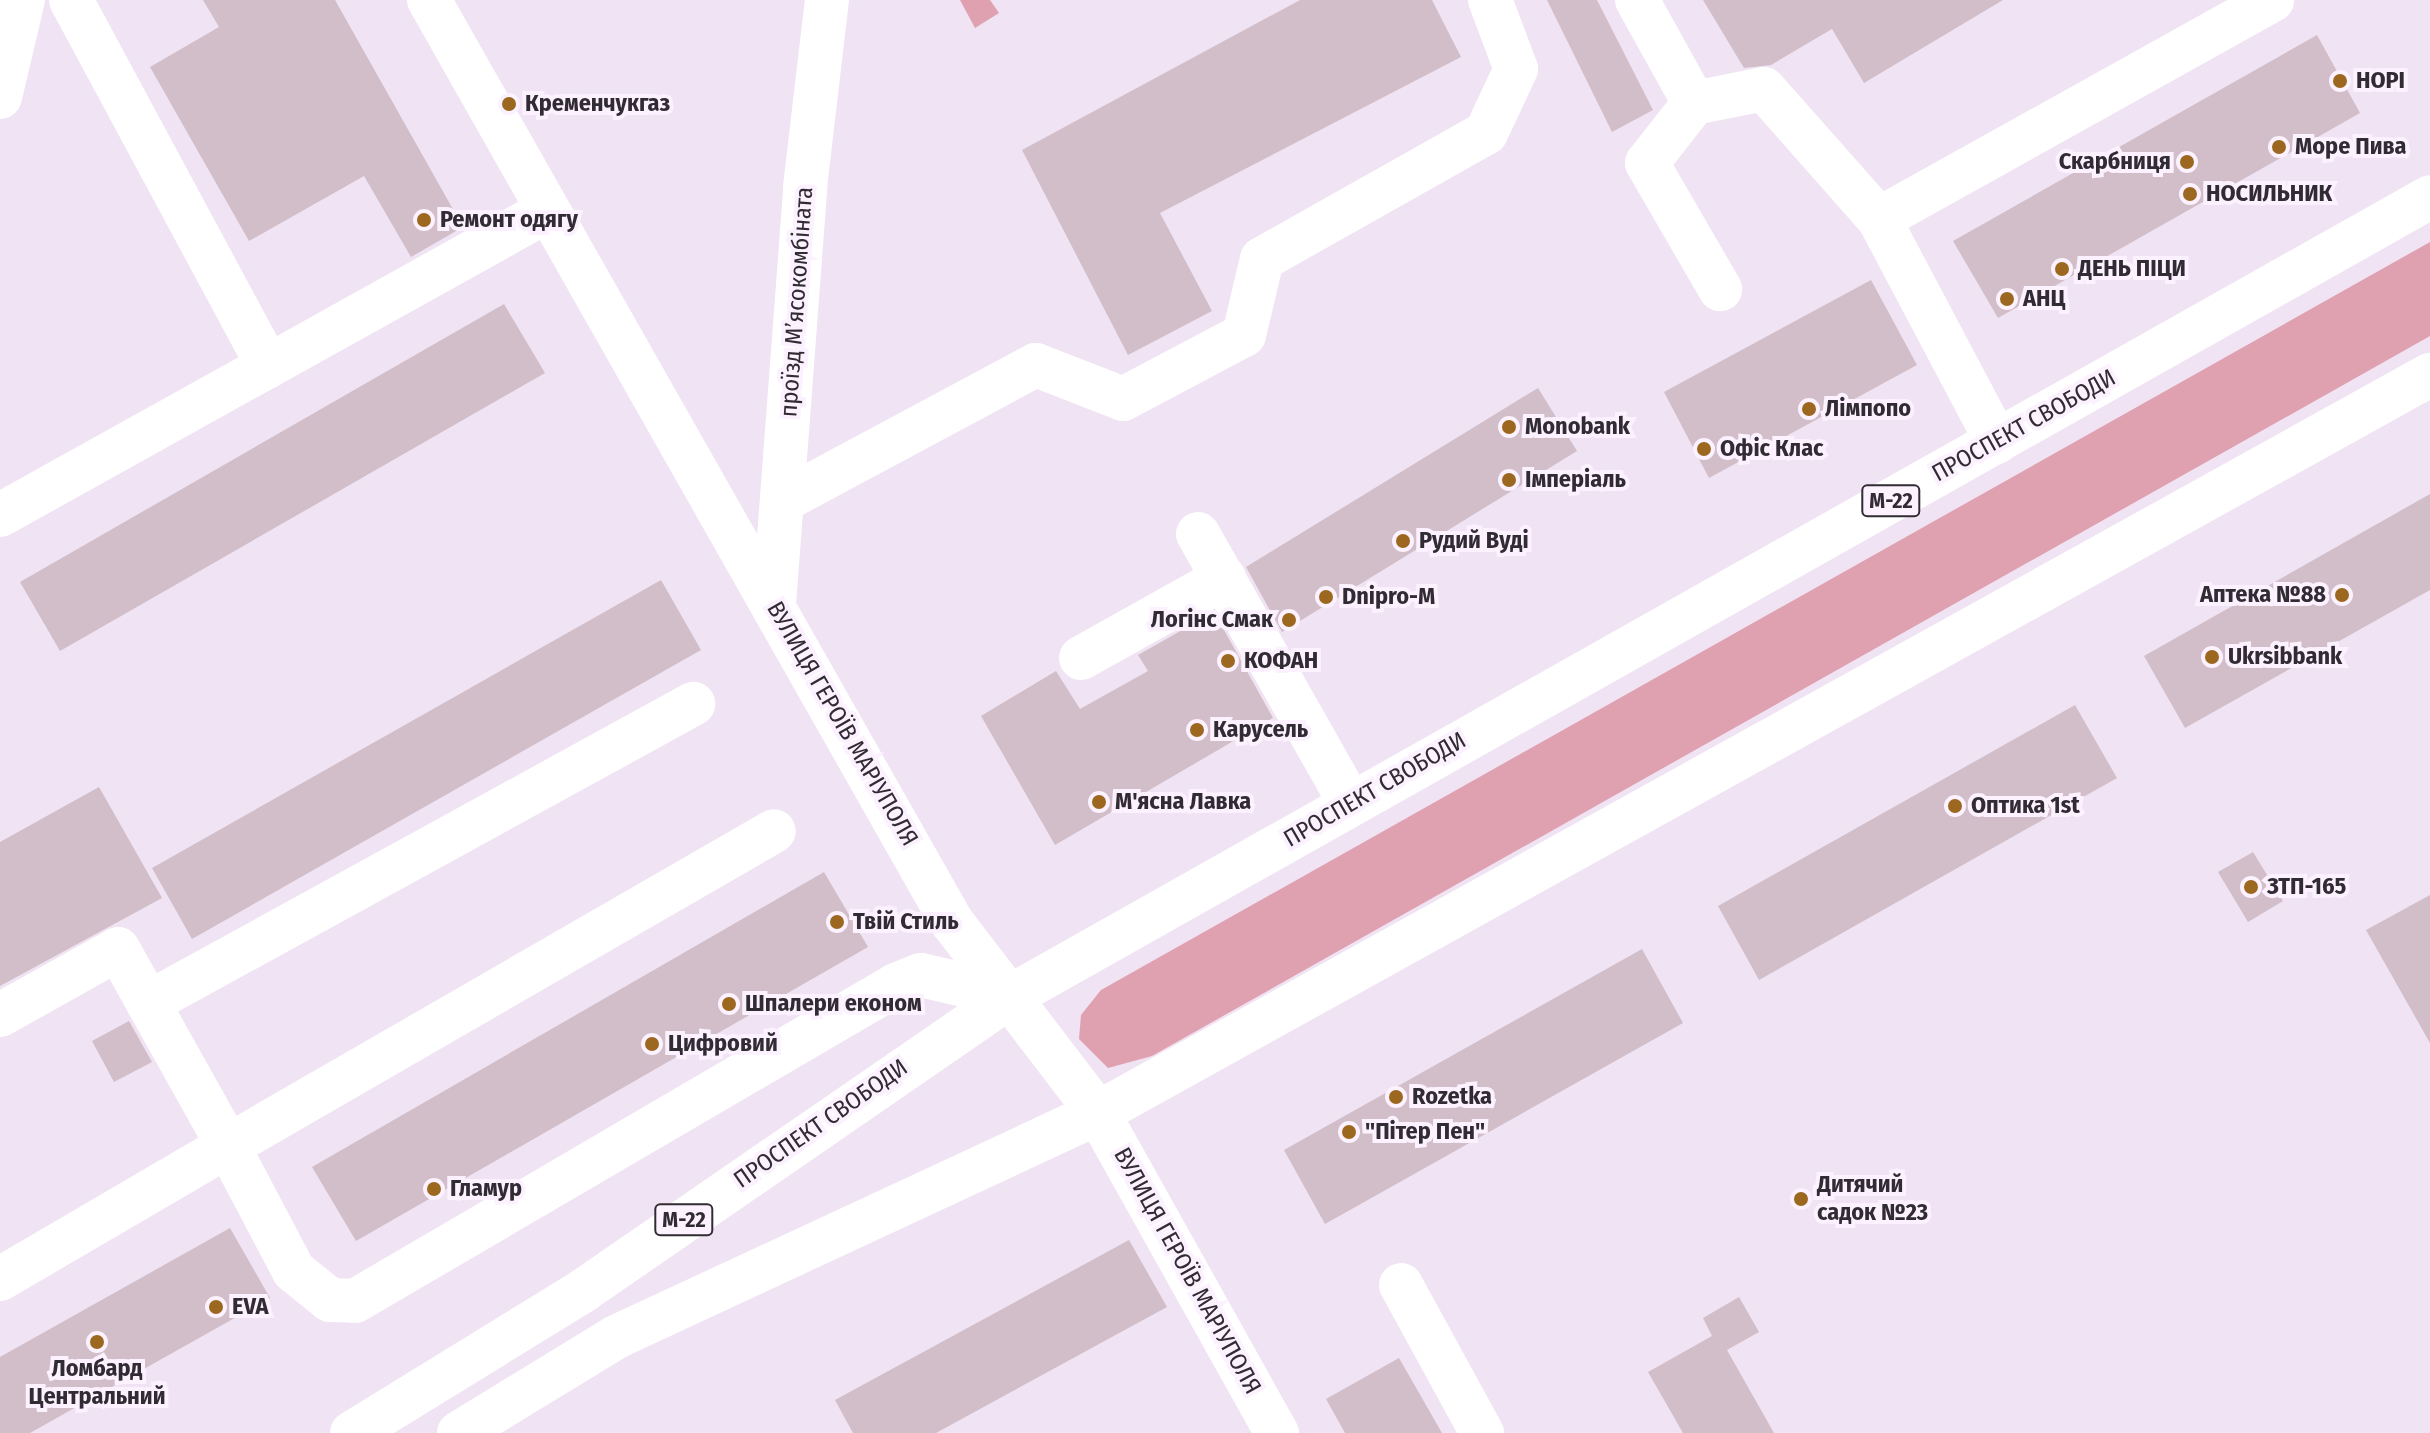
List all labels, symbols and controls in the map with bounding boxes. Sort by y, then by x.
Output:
place label: НОРІ [2356,67,2405,95]
marker: НОРІ [2331,72,2349,90]
place label: Кременчукгаз [525,90,670,118]
marker: Кременчукгаз [500,95,518,113]
place label: Море Пива [2295,133,2406,161]
marker: Море Пива [2270,138,2288,156]
place label: Скарбниця [2059,148,2171,176]
marker: Скарбниця [2178,153,2196,171]
place label: НОСИЛЬНИК [2206,180,2332,208]
marker: НОСИЛЬНИК [2181,185,2199,203]
street label: проїзд Мʼясокомбіната [775,186,819,418]
place label: Ремонт одягу [440,206,578,234]
marker: Ремонт одягу [415,211,433,229]
place label: ДЕНЬ ПІЦИ [2078,255,2186,283]
marker: ДЕНЬ ПІЦИ [2053,260,2071,278]
place label: АНЦ [2023,285,2065,313]
marker: АНЦ [1998,290,2016,308]
street label: ПРОСПЕКТ СВОБОДИ [1927,364,2121,488]
place label: Лімпопо [1825,395,1911,423]
marker: Лімпопо [1800,400,1818,418]
place label: Monobank [1525,413,1630,441]
marker: Monobank [1500,418,1518,436]
place label: Офіс Клас [1720,435,1824,463]
marker: Офіс Клас [1695,440,1713,458]
place label: Імперіаль [1525,466,1626,494]
marker: Імперіаль [1500,471,1518,489]
road number: М-22 [1861,483,1921,519]
place label: Рудий Вуді [1419,527,1529,555]
marker: Рудий Вуді [1394,532,1412,550]
place label: Аптека №88 [2200,581,2326,609]
place label: Dnipro-M [1342,583,1435,611]
marker: Аптека №88 [2333,586,2351,604]
marker: Dnipro-M [1317,588,1335,606]
street label: ВУЛИЦЯ ГЕРОЇВ МАРІУПОЛЯ [760,597,924,851]
place label: Логінс Смак [1151,606,1273,634]
marker: Логінс Смак [1280,611,1298,629]
place label: Ukrsibbank [2228,643,2342,671]
place label: КОФАН [1244,647,1318,675]
marker: Ukrsibbank [2203,648,2221,666]
marker: КОФАН [1219,652,1237,670]
place label: Карусель [1213,716,1308,744]
marker: Карусель [1188,721,1206,739]
street label: ПРОСПЕКТ СВОБОДИ [1279,726,1471,854]
place label: М'ясна Лавка [1115,788,1251,816]
place label: Оптика 1st [1971,792,2080,820]
marker: М'ясна Лавка [1090,793,1108,811]
marker: Оптика 1st [1946,797,1964,815]
place label: ЗТП-165 [2267,873,2346,901]
marker: ЗТП-165 [2242,878,2260,896]
place label: Твій Стиль [853,908,959,936]
marker: Твій Стиль [828,913,846,931]
place label: Шпалери економ [745,990,922,1018]
marker: Шпалери економ [720,995,738,1013]
place label: Цифровий [668,1030,778,1058]
marker: Цифровий [643,1035,661,1053]
street label: ПРОСПЕКТ СВОБОДИ [729,1053,913,1195]
place label: Rozetka [1412,1083,1492,1111]
marker: Rozetka [1387,1088,1405,1106]
place label: "Пітер Пен" [1365,1118,1485,1146]
marker: "Пітер Пен" [1340,1123,1358,1141]
street label: ВУЛИЦЯ ГЕРОЇВ МАРІУПОЛЯ [1107,1143,1267,1399]
place label: Дитячий садок №23 [1817,1171,1928,1227]
place label: Гламур [450,1175,522,1203]
marker: Гламур [425,1180,443,1198]
marker: Дитячий садок №23 [1792,1190,1810,1208]
road number: М-22 [654,1202,714,1238]
place label: EVA [232,1293,269,1321]
marker: EVA [207,1298,225,1316]
marker: Ломбард Центральний [88,1333,106,1351]
place label: Ломбард Центральний [28,1355,166,1411]

